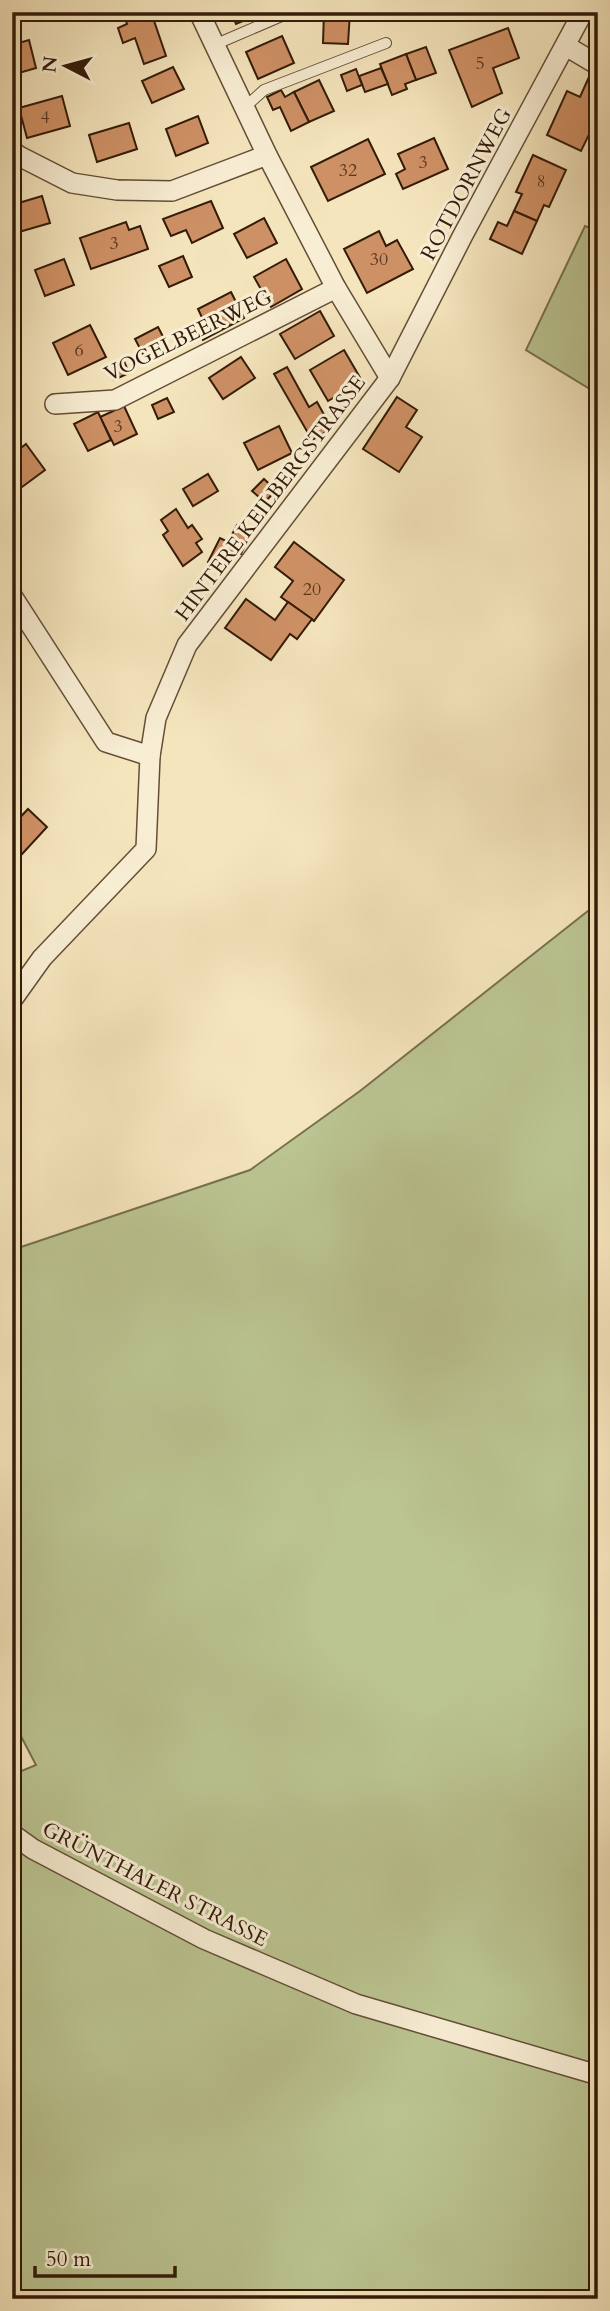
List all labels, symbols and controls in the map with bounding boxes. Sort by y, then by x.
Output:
north arrow [32,32,102,102]
house number: 5 [475,51,485,76]
text: N [36,54,64,74]
street label: ROTDORNWEG [414,103,519,265]
house number: 4 [40,105,50,130]
house number: 3 [418,150,428,175]
house number: 32 [339,158,357,183]
house number: 8 [536,169,546,194]
house number: 3 [109,231,119,256]
house number: 30 [370,247,388,272]
street label: VOGELBEERWEG [99,282,277,389]
house number: 6 [74,338,84,363]
street label: HINTERE KEILBERGSTRASSE [168,370,372,627]
house number: 3 [113,414,123,439]
house number: 20 [303,577,321,602]
street label: GRÜNTHALER STRASSE [37,1815,272,1954]
scale bar [35,2234,175,2278]
text: 50 m [46,2245,91,2274]

